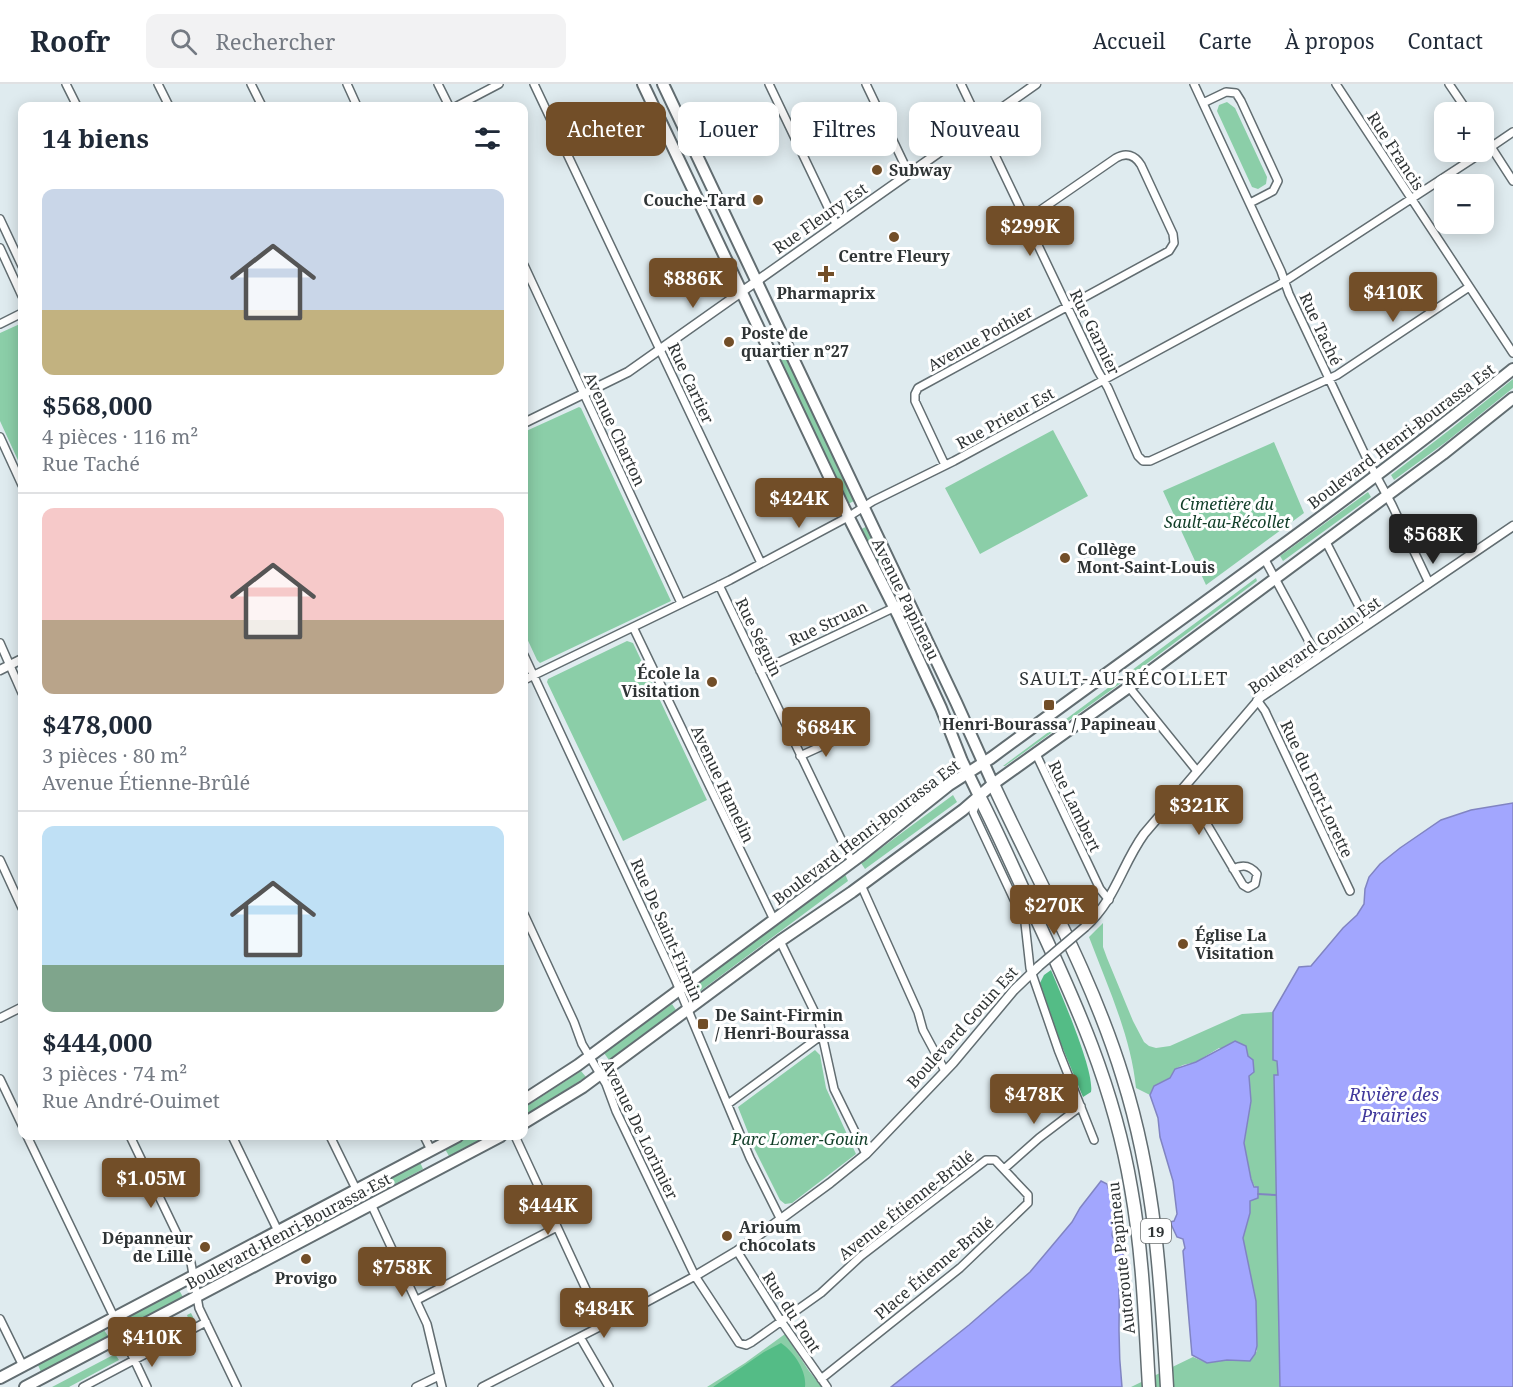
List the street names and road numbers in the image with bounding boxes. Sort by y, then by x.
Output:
street label: Rue Francis [1362,107,1430,195]
street label: Rue Fleury Est [769,177,872,259]
street label: Rue Garnier [1065,285,1125,379]
street label: Rue Taché [1294,289,1348,369]
street label: Avenue Pothier [923,300,1037,376]
street label: Rue Cartier [663,339,719,427]
street label: Boulevard Henri-Bourassa Est [1303,358,1499,514]
street label: Avenue Charton [579,369,651,489]
street label: Rue Prieur Est [952,382,1058,454]
street label: Avenue Papineau [867,534,945,664]
street label: Boulevard Gouin Est [1244,591,1385,699]
street label: Rue Séguin [731,594,787,680]
street label: Rue Struan [785,595,871,651]
street label: Rue du Fort-Lorette [1276,717,1358,861]
street label: Avenue Hamelin [686,722,760,846]
street label: Boulevard Henri-Bourassa Est [768,754,964,910]
street label: Rue Lambert [1043,757,1107,856]
street label: Rue De Saint-Firmin [626,855,708,1005]
street label: Boulevard Gouin Est [901,961,1023,1092]
street label: Avenue De Lorimier [596,1055,684,1203]
street label: Avenue Étienne-Brûlé [834,1145,978,1265]
street label: Boulevard Henri-Bourassa Est [182,1167,395,1294]
street label: Autoroute Papineau [1102,1181,1140,1335]
street label: Place Étienne-Brûlé [870,1212,998,1324]
road number: 19 [1141,1219,1171,1243]
street label: Rue du Pont [758,1267,827,1357]

